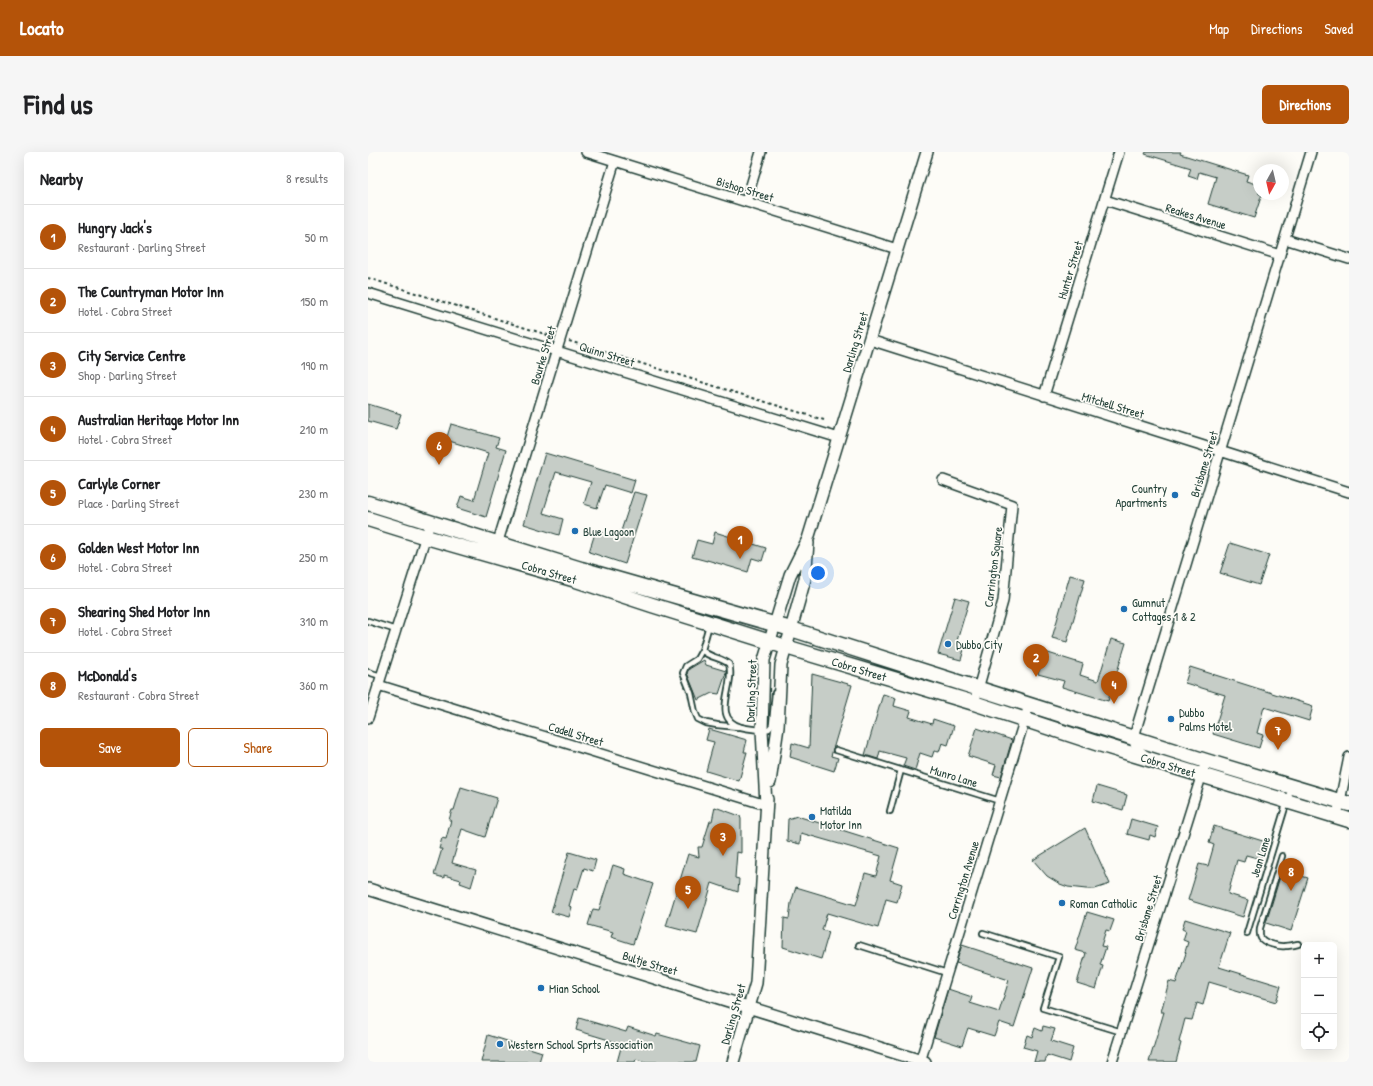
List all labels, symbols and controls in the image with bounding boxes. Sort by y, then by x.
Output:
text: Locato [20,15,64,41]
text: Map [1209,19,1229,38]
text: Directions [1251,19,1302,38]
text: Saved [1324,19,1353,38]
text: Find us [24,85,93,123]
button: Directions [1262,85,1349,124]
north arrow [1253,164,1289,200]
text: Nearby [40,167,83,190]
text: 8 results [286,169,328,187]
street label: Bishop Street [714,172,777,206]
street label: Reakes Avenue [1164,199,1229,233]
text: Hungry Jack's [78,217,152,238]
text: 1 [51,228,55,246]
text: 50 m [305,228,328,246]
text: Restaurant · Darling Street [78,238,205,256]
street label: Hunter Street [1053,238,1087,301]
text: The Countryman Motor Inn [78,281,224,302]
text: 2 [50,292,56,310]
text: 150 m [300,292,328,310]
text: Hotel · Cobra Street [78,302,172,320]
street label: Darling Street [838,309,872,374]
street label: Bourke Street [526,323,560,387]
street label: Quinn Street [577,338,638,371]
text: City Service Centre [78,345,186,366]
text: 3 [50,356,56,374]
text: 190 m [301,356,328,374]
text: Shop · Darling Street [78,366,176,384]
street label: Mitchell Street [1080,387,1147,423]
text: Australian Heritage Motor Inn [78,409,239,430]
text: 4 [51,420,55,438]
text: 210 m [300,420,328,438]
street label: Brisbane Street [1186,428,1222,499]
text: Hotel · Cobra Street [78,430,172,448]
pin: 6 [426,432,452,465]
text: Carlyle Corner [78,473,160,494]
place label: Country Apartments [1115,480,1167,511]
text: 5 [50,484,56,502]
text: 230 m [298,484,328,502]
marker: Country Apartments [1170,490,1180,500]
text: Place · Darling Street [78,494,179,512]
place label: Blue Lagoon [583,523,634,540]
marker: Blue Lagoon [570,526,580,536]
pin: 1 [727,526,753,559]
street label: Carrington Square [980,526,1006,608]
text: Golden West Motor Inn [78,537,199,558]
text: 6 [50,548,56,566]
text: 250 m [299,548,328,566]
street label: Cobra Street [520,556,579,588]
text: Hotel · Cobra Street [78,558,172,576]
your location [808,563,828,583]
place label: Gumnut Cottages 1 & 2 [1132,594,1196,625]
text: Shearing Shed Motor Inn [78,601,210,622]
marker: Gumnut Cottages 1 & 2 [1119,604,1129,614]
text: 7 [50,612,56,630]
text: 310 m [300,612,328,630]
text: Hotel · Cobra Street [78,622,172,640]
place label: Dubbo City [956,636,1002,653]
marker: Dubbo City [943,639,953,649]
pin: 2 [1023,644,1049,677]
street label: Cobra Street [830,653,889,686]
street label: Darling Street [741,659,761,722]
text: McDonald's [78,665,137,686]
pin: 4 [1101,671,1127,704]
text: 8 [50,676,56,694]
text: 360 m [299,676,328,694]
text: Restaurant · Cobra Street [78,686,199,704]
place label: Dubbo Palms Motel [1179,704,1233,735]
marker: Dubbo Palms Motel [1166,714,1176,724]
pin: 7 [1265,717,1291,750]
street label: Cadell Street [546,718,606,751]
button: Save [40,728,180,767]
button: Share [188,728,328,767]
street label: Cobra Street [1139,749,1198,782]
street label: Munro Lane [928,761,980,791]
place label: Matilda Motor Inn [820,802,862,833]
marker: Matilda Motor Inn [807,812,817,822]
pin: 3 [710,823,736,856]
street label: Jean Lane [1246,834,1274,879]
street label: Carrington Avenue [943,838,983,921]
pin: 8 [1278,858,1304,891]
street label: Brisbane Street [1130,872,1166,943]
pin: 5 [675,876,701,909]
place label: Roman Catholic [1070,895,1137,912]
marker: Roman Catholic [1057,898,1067,908]
map controls [1301,942,1337,1050]
button: + [1301,942,1337,978]
street label: Bultje Street [620,947,680,980]
button: − [1301,978,1337,1014]
place label: Mian School [549,980,601,997]
street label: Darling Street [716,981,750,1046]
marker: Mian School [536,983,546,993]
button: locate [1301,1014,1337,1050]
place label: Western School Sprts Association [508,1036,653,1053]
marker: Western School Sprts Association [495,1039,505,1049]

